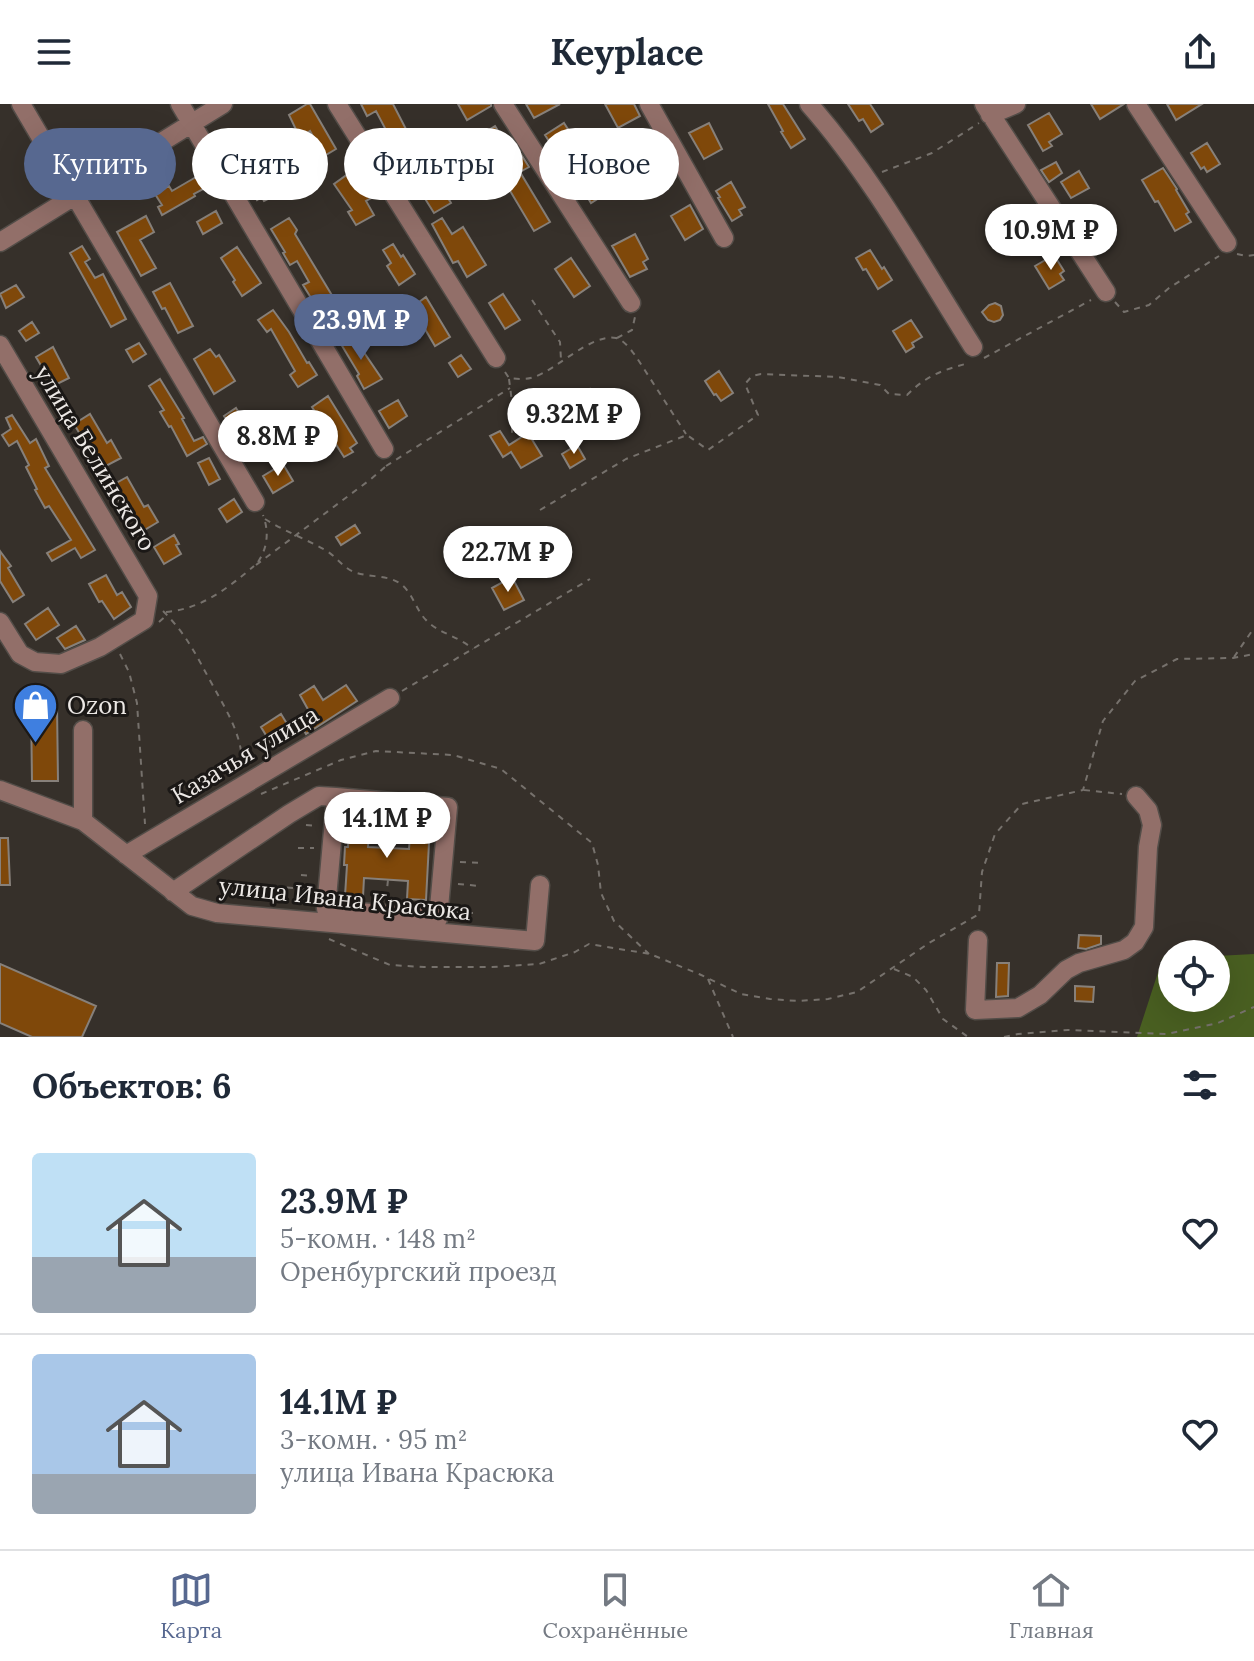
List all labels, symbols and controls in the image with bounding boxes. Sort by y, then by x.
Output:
text: Keyplace [550,29,704,75]
icon: menu [32,30,76,74]
icon: share [1178,30,1222,74]
chip: Купить [24,128,176,200]
chip: Снять [192,128,328,200]
chip: Фильтры [344,128,523,200]
chip: Новое [539,128,679,200]
pin: 10.9M ₽ [977,204,1125,272]
text: 10.9M ₽ [1003,213,1099,246]
pin: 23.9M ₽ [287,294,435,362]
text: 23.9M ₽ [312,303,410,336]
street label: улица Белинского [28,359,163,556]
pin: 9.32M ₽ [500,388,648,456]
text: 9.32M ₽ [525,397,623,430]
pin: 8.8M ₽ [213,410,343,478]
text: 8.8M ₽ [236,419,320,452]
pin: 22.7M ₽ [434,526,582,594]
text: 22.7M ₽ [461,535,555,568]
shop icon: Ozon [12,682,60,745]
place label: Ozon [67,690,127,721]
street label: Казачья улица [166,699,324,811]
pin: 14.1M ₽ [313,792,461,860]
text: 14.1M ₽ [342,801,432,834]
street label: улица Ивана Красюка [217,870,473,927]
map controls [1158,940,1230,1012]
button: locate [1158,940,1230,1012]
icon: filters [1178,1063,1222,1107]
text: Объектов: 6 [32,1064,232,1107]
text: 23.9M ₽ [280,1179,408,1222]
icon: home [96,1185,192,1281]
icon: heart [1178,1211,1222,1255]
text: 5-комн. · 148 m² [280,1222,476,1255]
text: Оренбургский проезд [280,1255,556,1288]
text: 14.1M ₽ [280,1380,397,1423]
icon: home [96,1386,192,1482]
icon: heart [1178,1412,1222,1456]
text: 3-комн. · 95 m² [280,1423,467,1456]
text: улица Ивана Красюка [280,1456,554,1489]
tab: Карта [160,1568,222,1644]
tab: Сохранённые [543,1568,688,1644]
tab: Главная [1009,1568,1094,1644]

